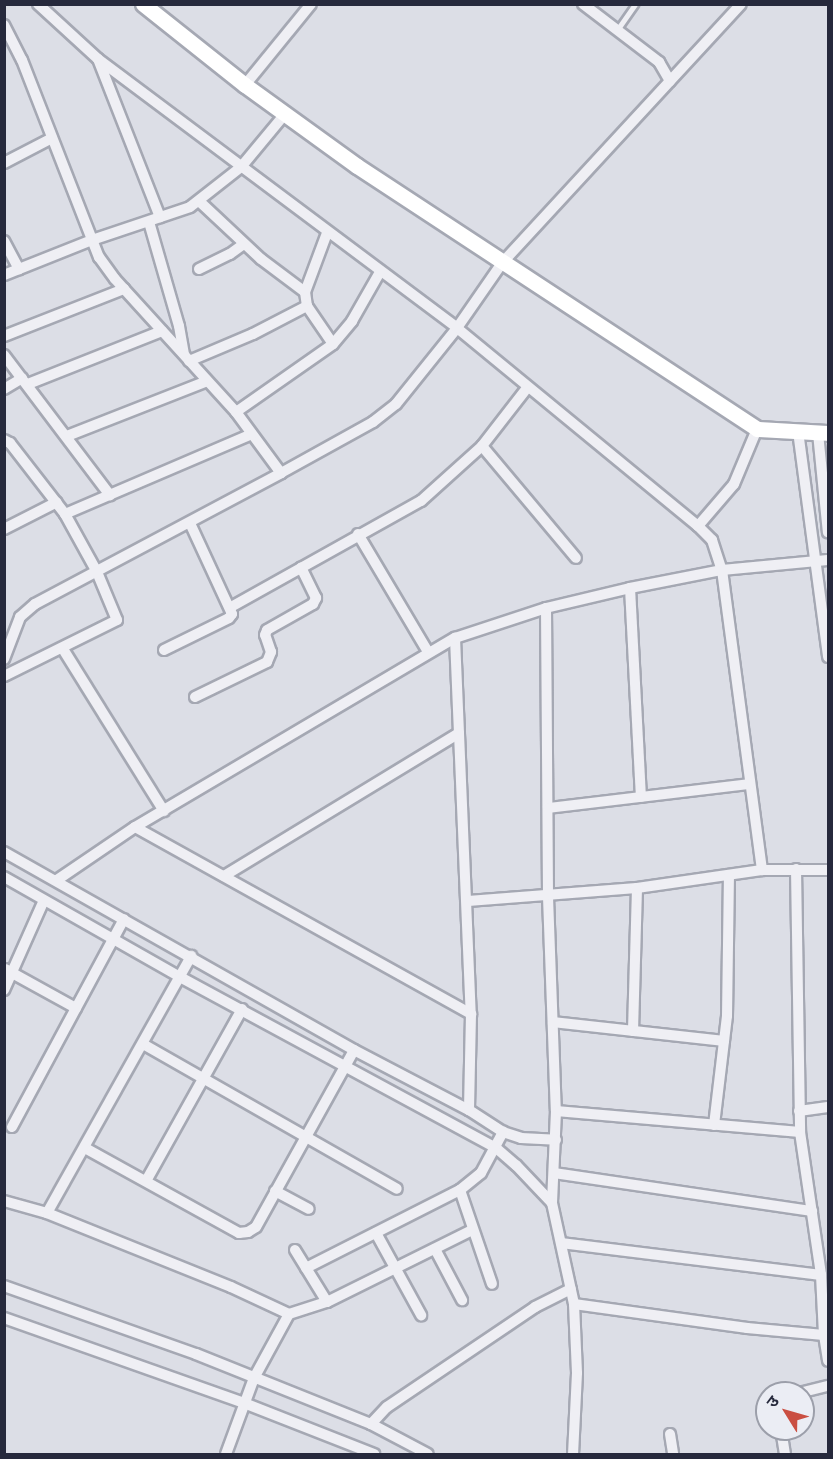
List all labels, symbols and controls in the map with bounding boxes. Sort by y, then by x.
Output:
north arrow [755,1381,815,1441]
text: उ [761,1391,784,1412]

